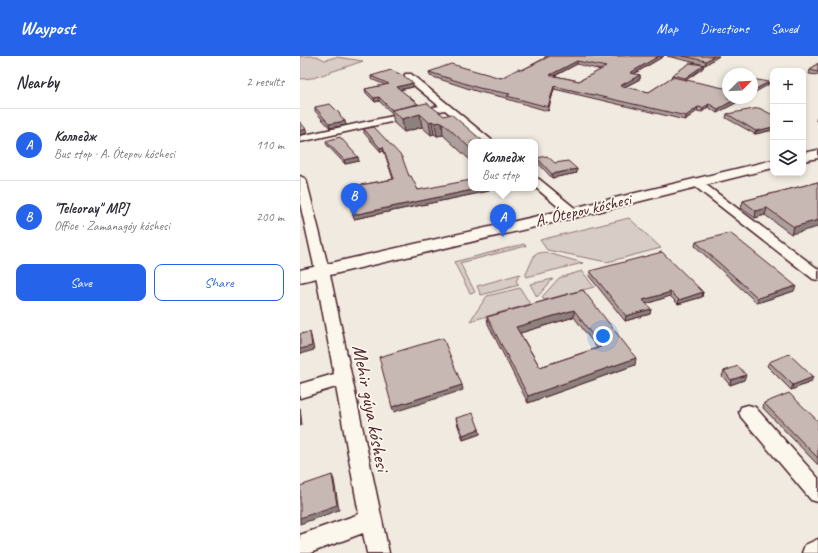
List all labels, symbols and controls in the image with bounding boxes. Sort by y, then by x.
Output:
text: Waypost [20,16,75,40]
text: Map [657,20,678,37]
text: Directions [700,20,749,37]
text: Saved [771,20,798,37]
north arrow [722,68,758,104]
map controls [770,68,806,176]
button: + [770,68,806,104]
text: Nearby [16,72,59,93]
text: 2 results [246,74,284,90]
button: − [770,104,806,140]
text: Колледж [54,127,96,146]
text: A [26,137,32,153]
text: 110 m [256,137,284,153]
popup [468,139,538,191]
button: layers [770,140,806,176]
text: Bus stop · A. Ótepov kóshesi [54,146,175,162]
text: Колледж [482,148,524,167]
text: Bus stop [482,167,519,183]
pin: B [341,183,367,216]
street label: A. Ótepov kóshesi [533,187,635,231]
text: "Teleoray" MPJ [54,199,128,218]
pin: A [490,204,516,237]
text: B [26,209,32,225]
text: 200 m [256,209,284,225]
text: Office · Zamanagóy kóshesi [54,218,170,234]
button: Save [16,264,146,301]
button: Share [154,264,284,301]
your location [593,326,613,346]
street label: Mehir gúyа kóshesi [346,343,396,476]

